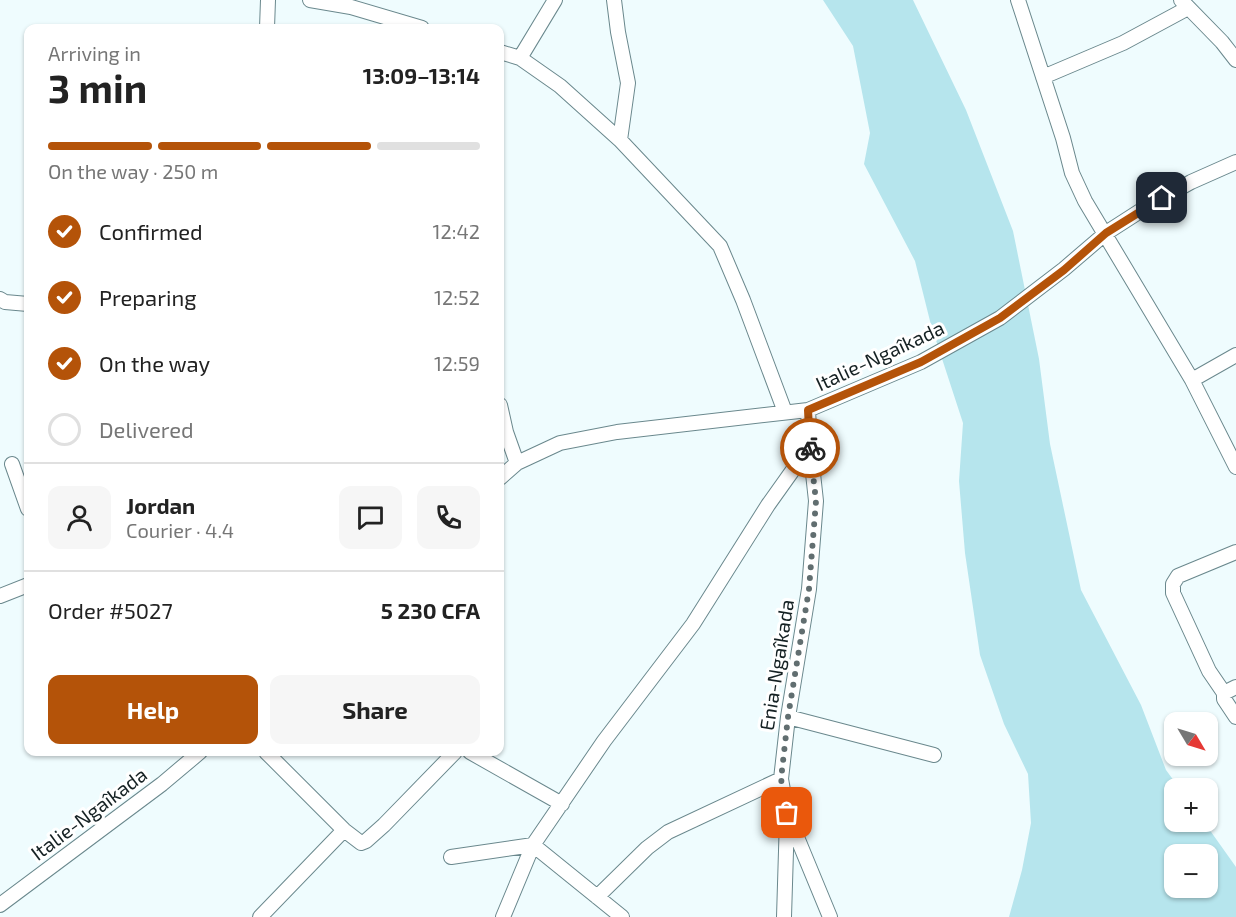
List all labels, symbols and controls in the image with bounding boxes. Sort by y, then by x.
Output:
text: Arriving in [48,41,141,65]
text: 13:09–13:14 [363,62,480,88]
text: 3 min [48,64,147,111]
text: On the way · 250 m [48,159,218,183]
pin [1136,172,1187,223]
icon: home [1145,181,1178,214]
icon: check [48,215,81,248]
text: Confirmed [99,218,203,244]
text: 12:42 [433,219,480,243]
icon: check [48,281,81,314]
text: Preparing [99,284,197,310]
text: 12:52 [434,285,480,309]
street label: Italie-Ngaîkada [811,315,948,395]
icon: check [48,347,81,380]
text: On the way [99,350,210,376]
text: 12:59 [434,351,480,375]
text: Delivered [99,416,194,442]
courier [780,418,840,478]
icon: bike [794,432,827,465]
button: person [48,486,111,549]
button: chat [339,486,402,549]
button: phone [417,486,480,549]
text: Jordan [126,492,195,518]
text: Courier · 4.4 [126,518,234,542]
text: Order #5027 [48,597,173,623]
text: 5 230 CFA [381,597,480,623]
street label: Enia-Ngaîkada [754,598,798,732]
button: Help [48,675,258,744]
button: Share [270,675,480,744]
north arrow [1164,712,1218,766]
map controls [1164,712,1218,898]
street label: Italie-Ngaîkada [26,762,151,865]
button: + [1164,778,1218,832]
pin [761,787,812,838]
icon: bag [770,796,803,829]
button: − [1164,844,1218,898]

